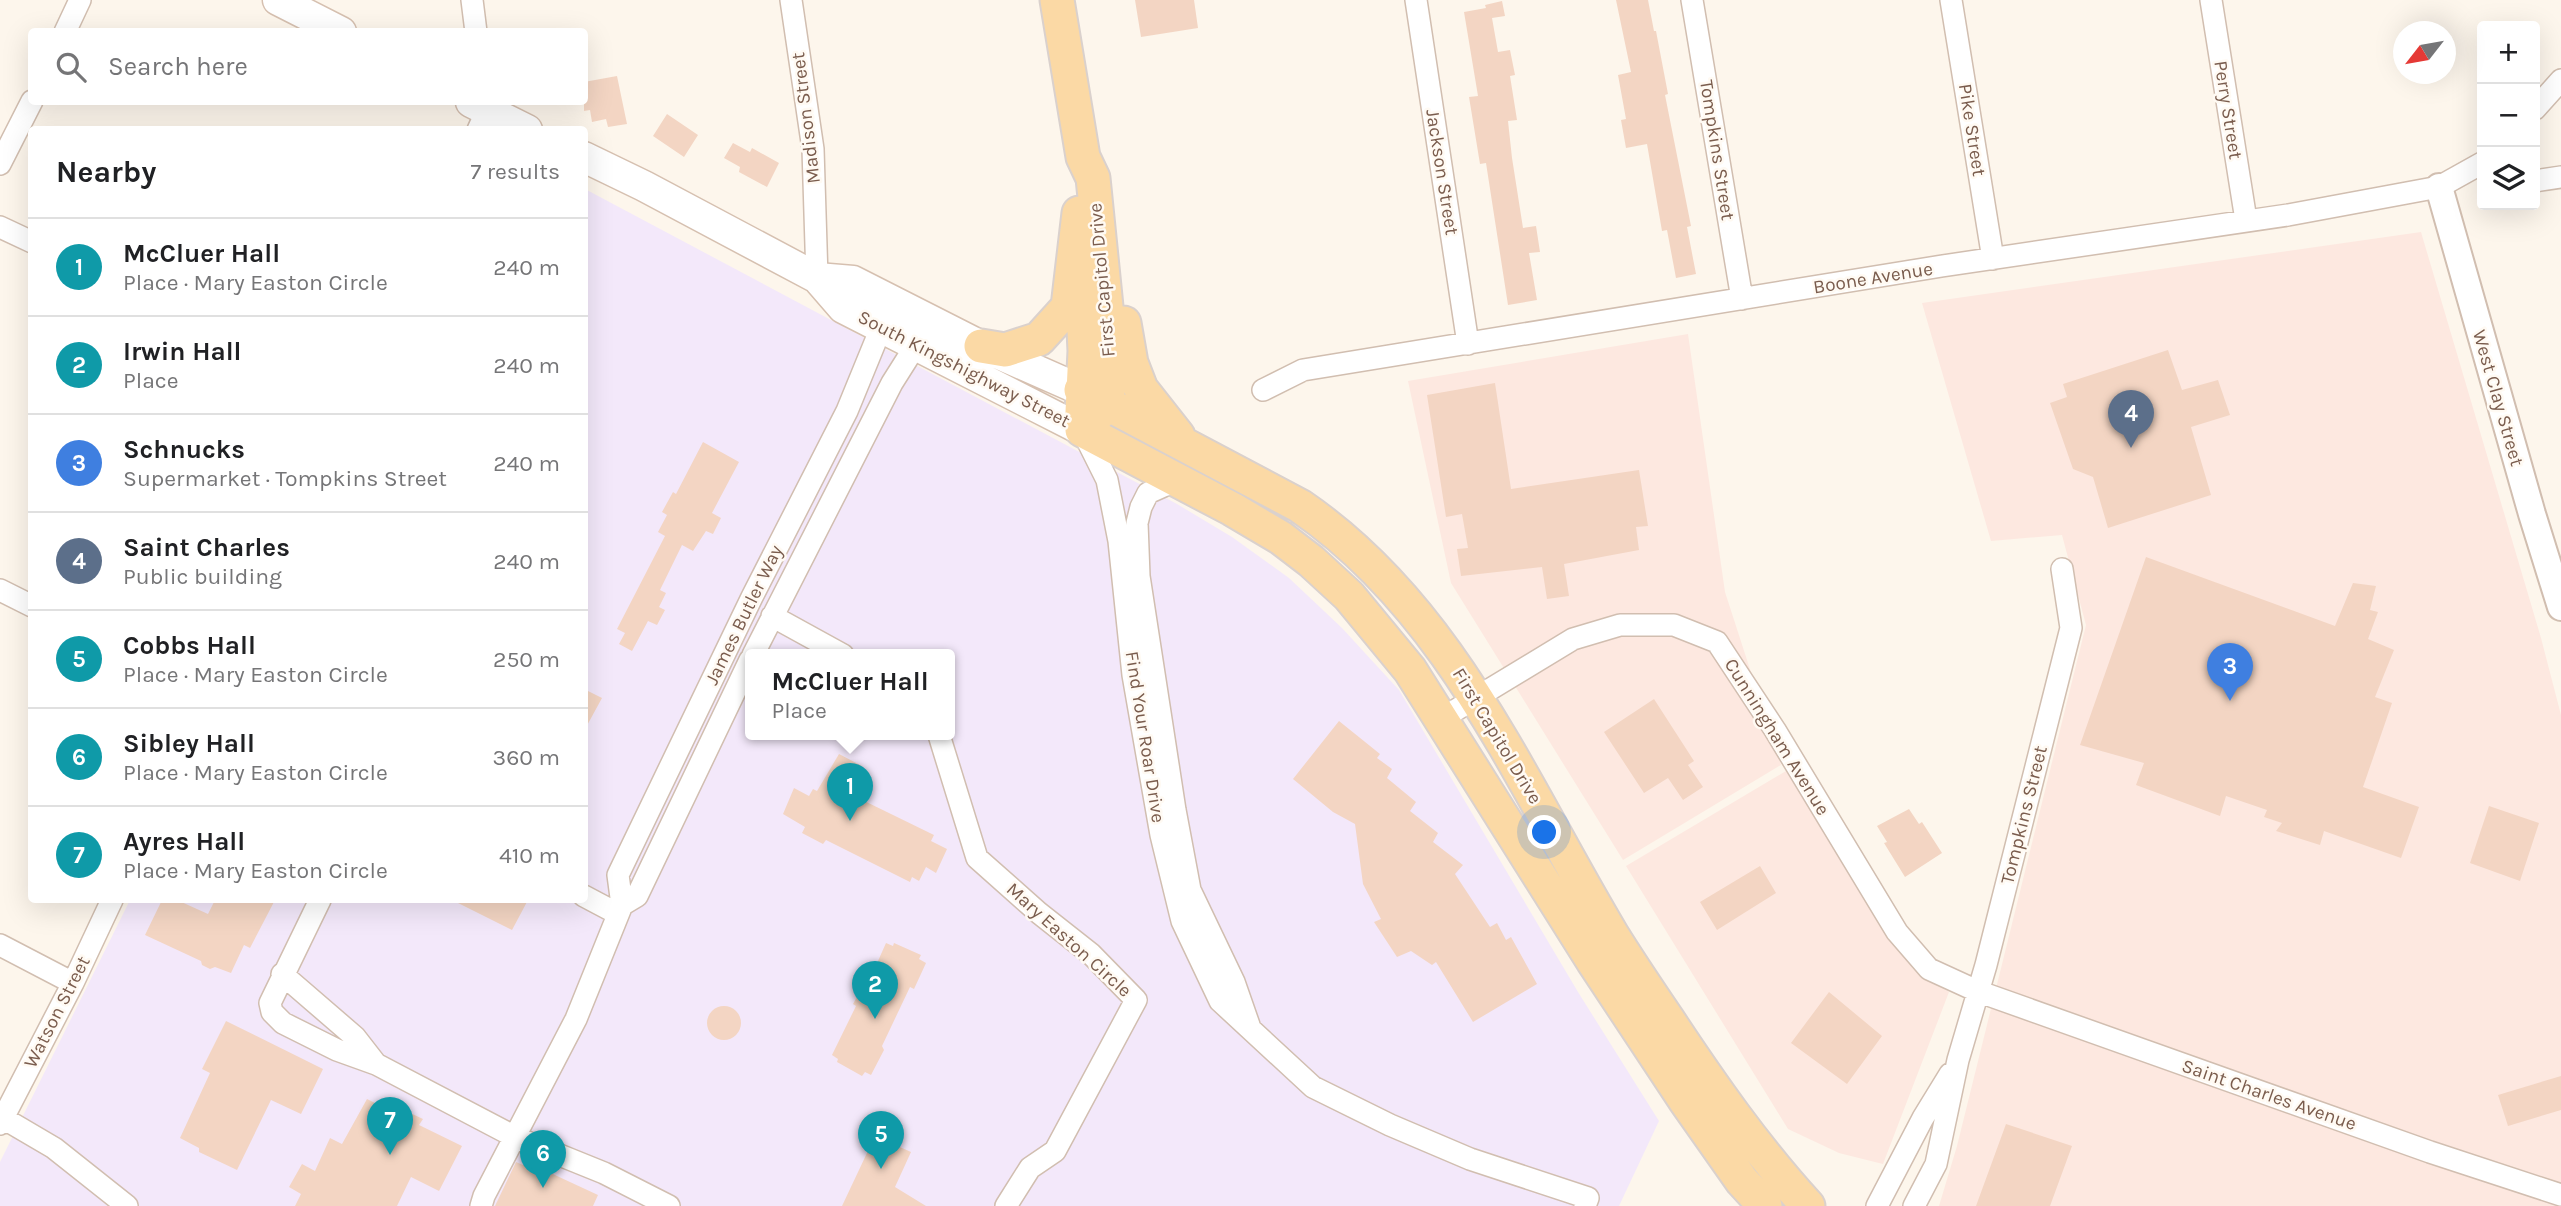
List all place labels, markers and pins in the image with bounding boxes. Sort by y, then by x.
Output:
pin: 4 [2108,390,2154,448]
pin: 3 [2207,643,2253,701]
pin: 1 [827,763,873,821]
pin: 2 [852,961,898,1019]
pin: 7 [367,1097,413,1155]
pin: 5 [858,1111,904,1169]
pin: 6 [520,1130,566,1188]

